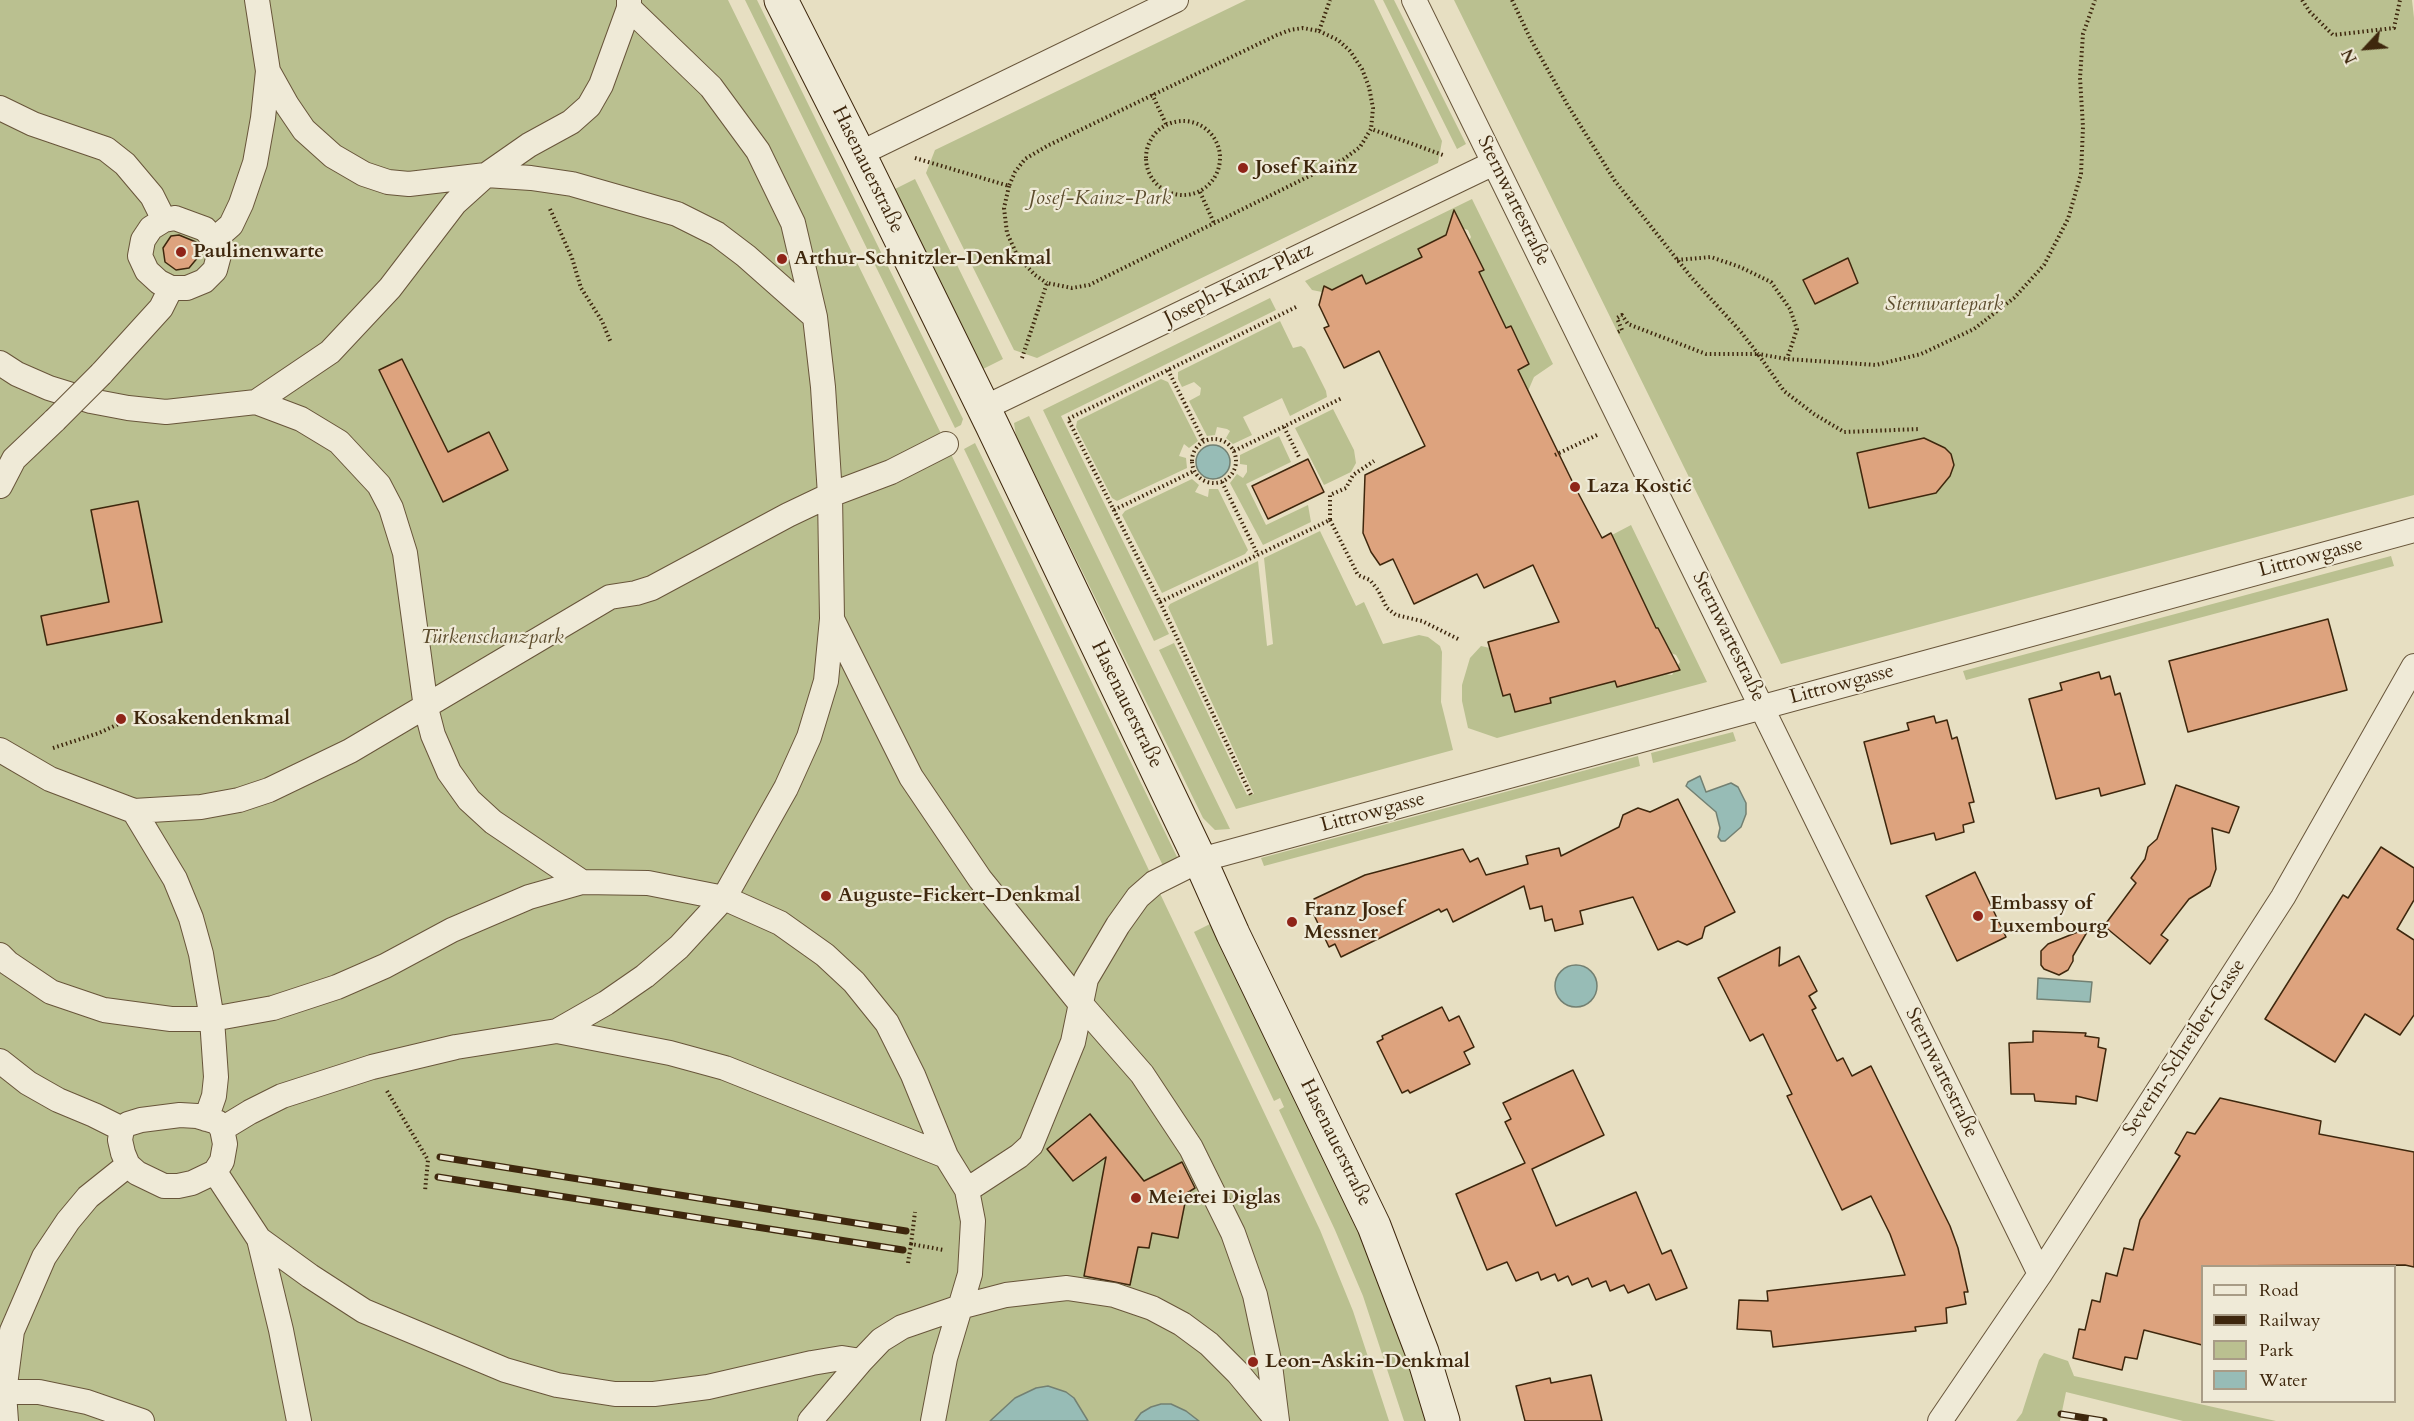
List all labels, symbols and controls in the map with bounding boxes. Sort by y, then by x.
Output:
north arrow [2336,18,2396,78]
text: N [2337,45,2363,67]
street label: Hasenauerstraße [826,103,908,237]
street label: Sternwartestraße [1471,132,1555,270]
place label: Josef Kainz [1255,156,1358,180]
marker: Josef Kainz [1236,161,1250,175]
park label: Josef-Kainz-Park [1029,187,1171,211]
street label: Joseph-Kainz-Platz [1160,238,1318,332]
place label: Paulinenwarte [193,240,324,264]
marker: Paulinenwarte [174,245,188,259]
place label: Arthur-Schnitzler-Denkmal [794,247,1051,271]
marker: Arthur-Schnitzler-Denkmal [775,252,789,266]
park label: Sternwartepark [1885,293,2003,317]
place label: Laza Kostić [1587,475,1692,499]
marker: Laza Kostić [1568,480,1582,494]
street label: Littrowgasse [2256,533,2366,583]
street label: Sternwartestraße [1686,568,1770,706]
park label: Türkenschanzpark [420,626,564,650]
street label: Hasenauerstraße [1085,638,1167,772]
street label: Littrowgasse [1787,660,1897,710]
place label: Kosakendenkmal [133,707,290,731]
marker: Kosakendenkmal [114,712,128,726]
street label: Littrowgasse [1318,788,1428,838]
place label: Auguste-Fickert-Denkmal [838,884,1080,908]
marker: Auguste-Fickert-Denkmal [819,889,833,903]
place label: Embassy of Luxembourg [1990,892,2108,939]
place label: Franz Josef Messner [1304,898,1403,945]
marker: Embassy of Luxembourg [1971,909,1985,923]
marker: Franz Josef Messner [1285,915,1299,929]
street label: Severin-Schreiber-Gasse [2119,955,2251,1141]
street label: Sternwartestraße [1899,1004,1983,1142]
street label: Hasenauerstraße [1294,1076,1376,1210]
place label: Meierei Diglas [1148,1186,1281,1210]
marker: Meierei Diglas [1129,1191,1143,1205]
legend [2201,1265,2396,1403]
text: Road [2259,1278,2299,1303]
text: Railway [2259,1308,2321,1333]
text: Park [2259,1338,2294,1363]
place label: Leon-Askin-Denkmal [1265,1350,1470,1374]
marker: Leon-Askin-Denkmal [1246,1355,1260,1369]
text: Water [2259,1368,2307,1393]

